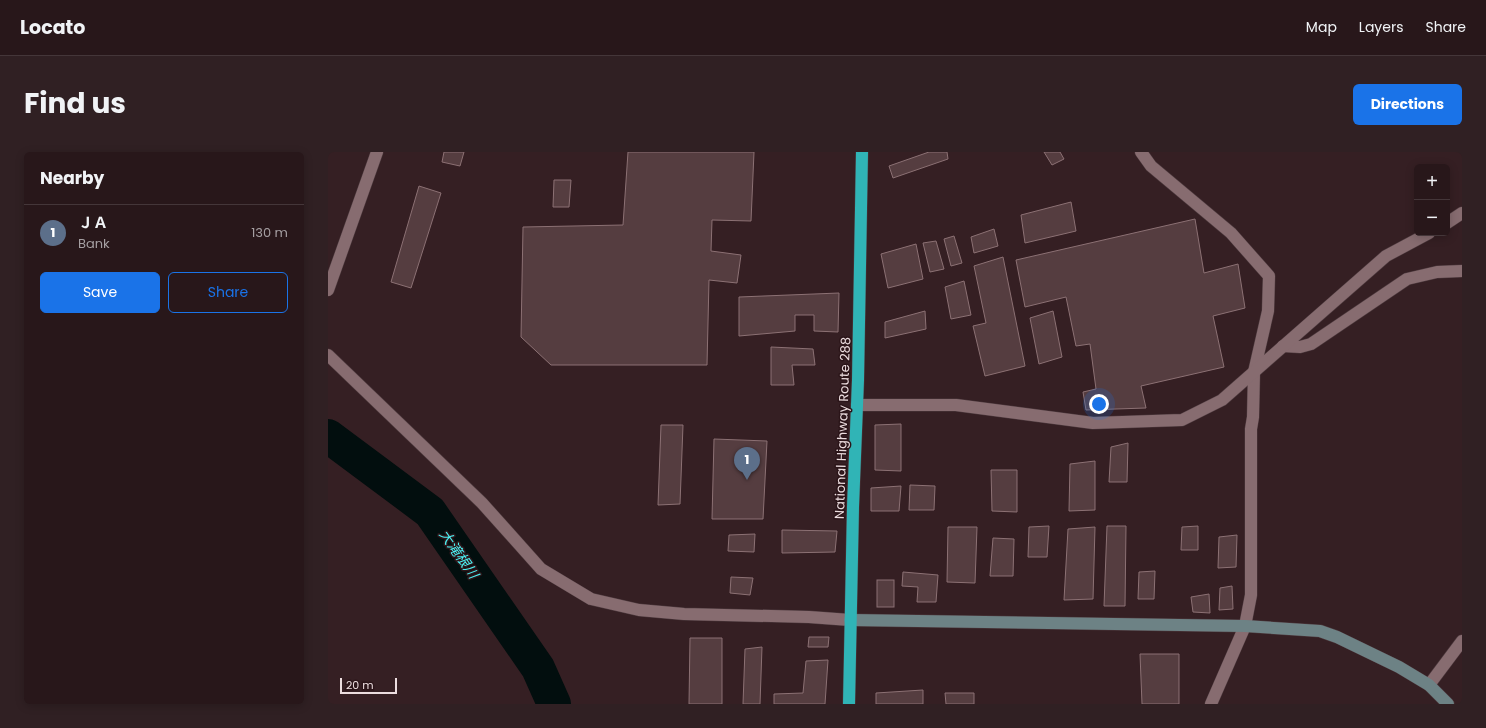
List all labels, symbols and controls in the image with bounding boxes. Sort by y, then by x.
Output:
text: Locato [20,14,85,41]
text: Map [1306,17,1337,37]
text: Layers [1359,17,1403,37]
text: Share [1425,17,1466,37]
text: Find us [24,84,126,123]
button: Directions [1353,84,1462,125]
map controls [1414,164,1450,236]
button: + [1414,164,1450,200]
text: Nearby [40,166,104,190]
button: − [1414,200,1450,236]
text: ＪＡ [78,212,108,233]
text: 1 [51,223,55,242]
text: 130 m [251,223,288,242]
text: Bank [78,234,110,253]
button: Save [40,272,160,313]
button: Share [168,272,288,313]
street label: National Highway Route 288 [830,337,855,519]
your location [1089,394,1109,414]
pin: 1 [734,447,760,480]
water label: 大滝根川 [435,525,484,584]
scale bar [340,676,397,695]
text: 20 m [346,677,374,693]

